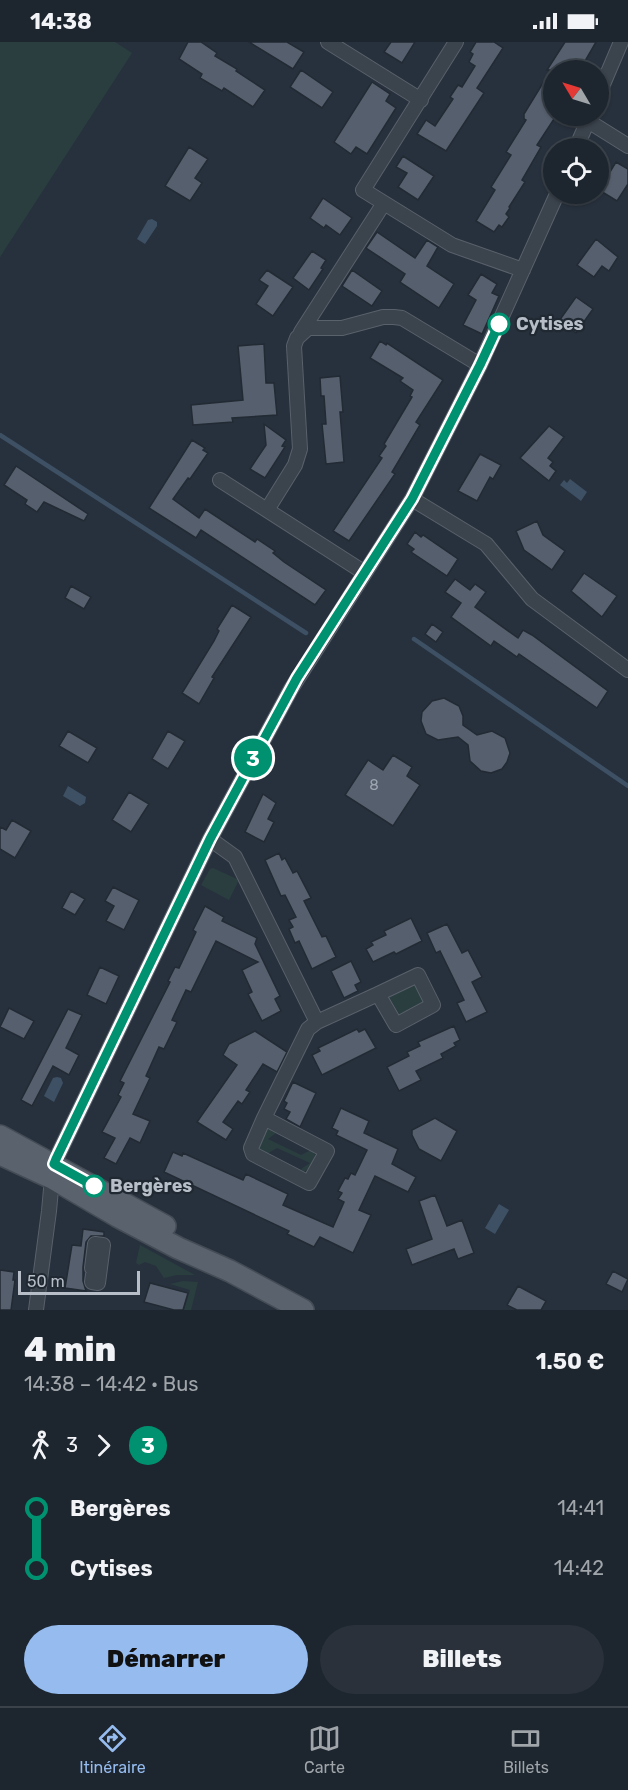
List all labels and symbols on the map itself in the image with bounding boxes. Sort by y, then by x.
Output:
north arrow [543,60,609,126]
marker: Cytises [488,313,510,335]
place label: Cytises [516,313,584,335]
line badge: 3 [234,738,272,778]
house number: 8 [369,776,379,794]
marker: Bergères [83,1175,105,1197]
place label: Bergères [110,1175,192,1197]
scale bar [18,1268,140,1296]

